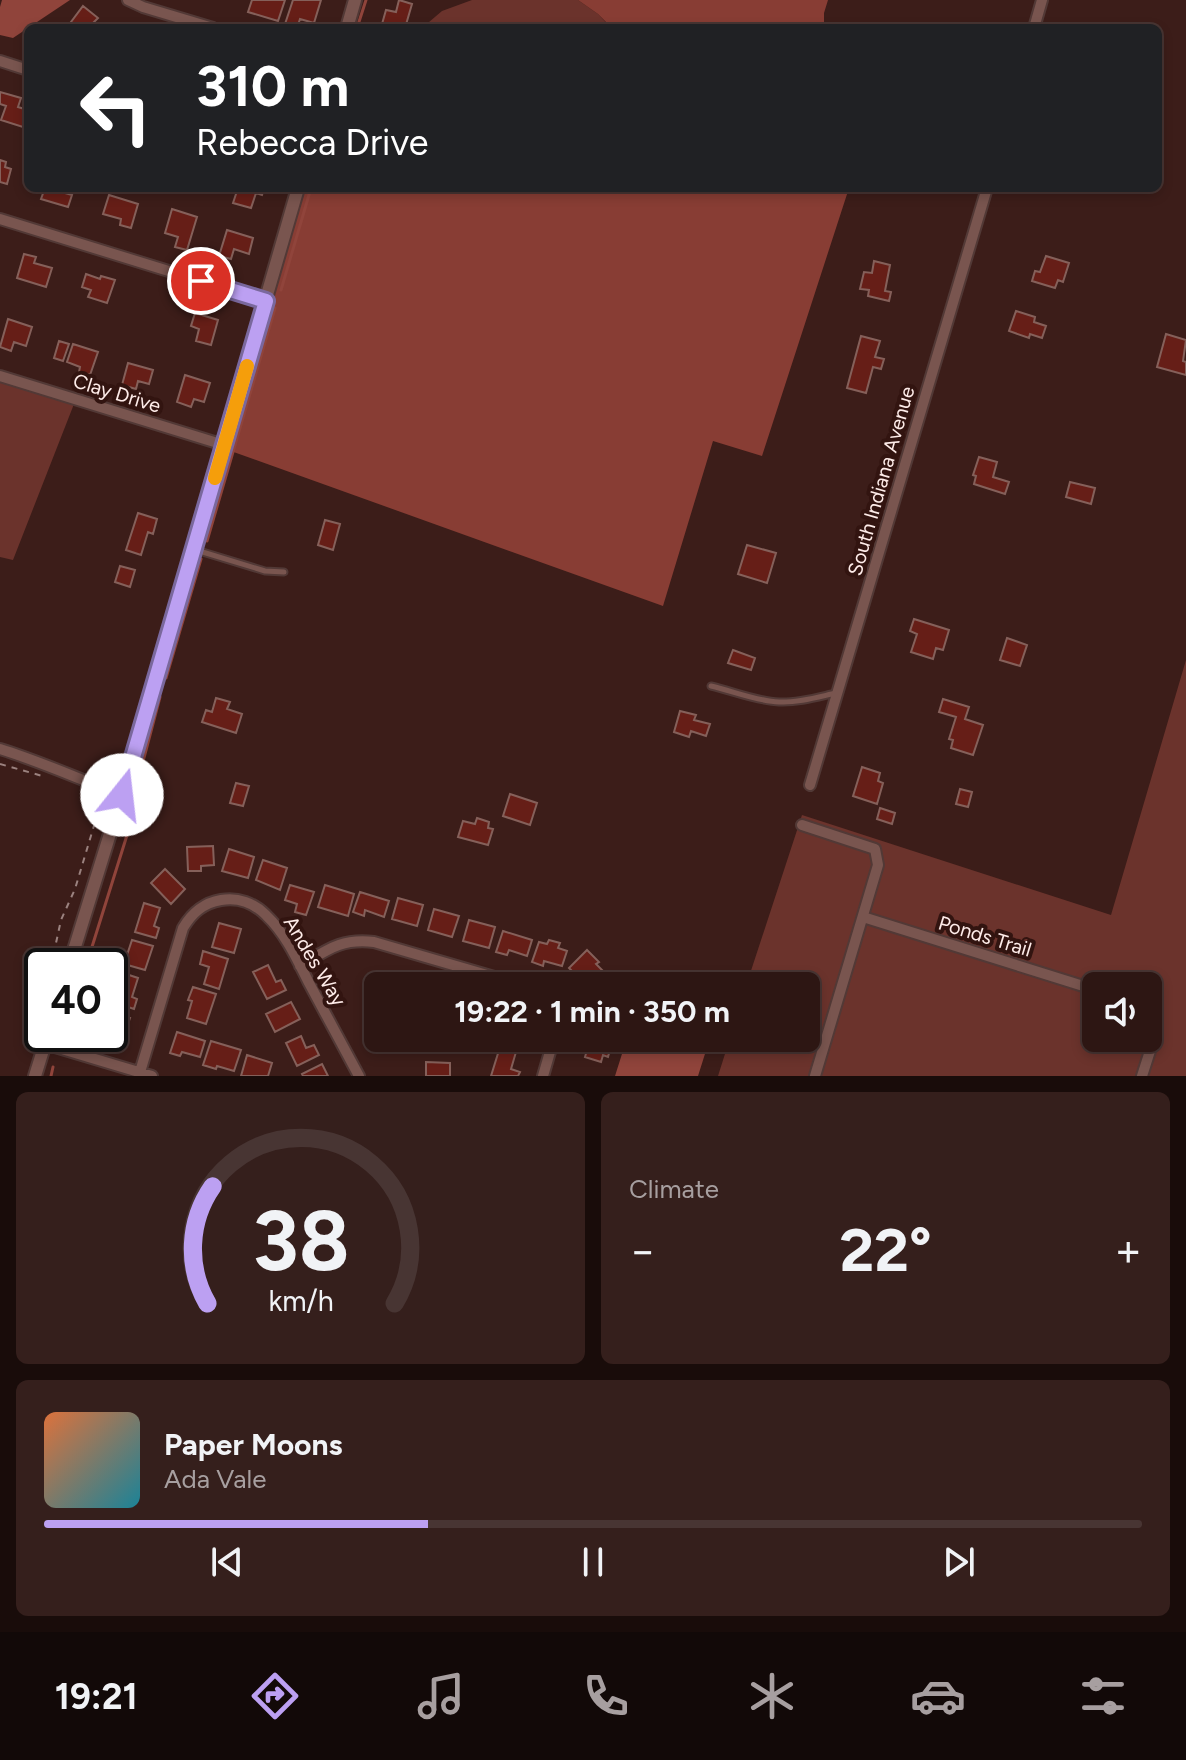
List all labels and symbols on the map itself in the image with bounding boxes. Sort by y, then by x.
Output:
pin [167,247,235,315]
street label: Clay Drive [70,368,164,418]
street label: South Indiana Avenue [842,384,920,578]
position arrow [80,753,164,837]
street label: Ponds Trail [935,910,1035,962]
street label: Andes Way [279,912,351,1011]
speed limit sign: 40 [24,948,128,1052]

